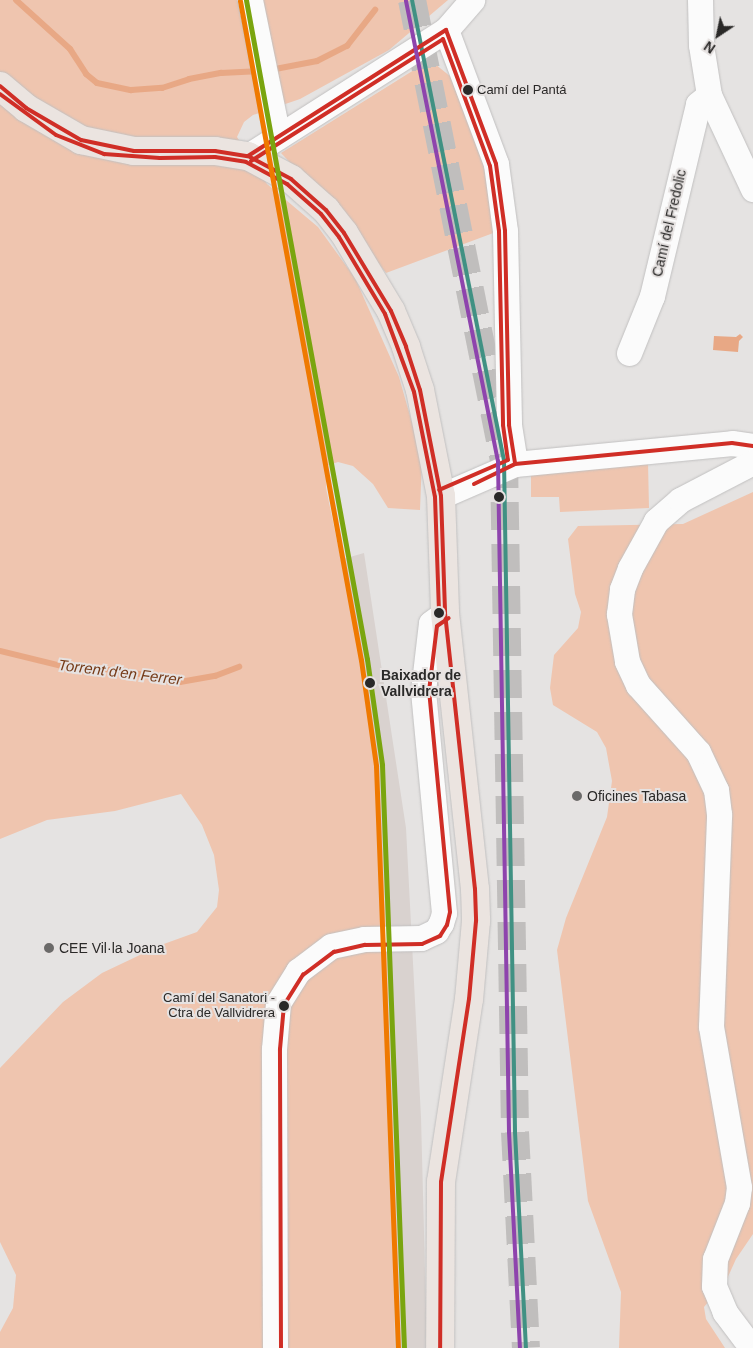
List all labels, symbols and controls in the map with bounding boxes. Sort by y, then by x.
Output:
north arrow [693,10,743,60]
text: N [701,38,718,57]
place label: Camí del Pantá [477,82,567,98]
marker: Camí del Pantá [463,85,473,95]
street label: Camí del Fredolic [648,168,690,278]
unlabelled marker [494,492,504,502]
unlabelled marker [434,608,444,618]
water label: Torrent d'en Ferrer [57,656,183,688]
place label: Baixador de Vallvidrera [381,667,461,700]
marker: Baixador de Vallvidrera [363,676,377,690]
place label: Oficines Tabasa [587,788,687,804]
marker: Oficines Tabasa [571,790,583,802]
place label: CEE Vil·la Joana [59,940,165,956]
marker: CEE Vil·la Joana [43,942,55,954]
place label: Camí del Sanatori - Ctra de Vallvidrera [163,991,275,1022]
marker: Camí del Sanatori - Ctra de Vallvidrera [279,1001,289,1011]

